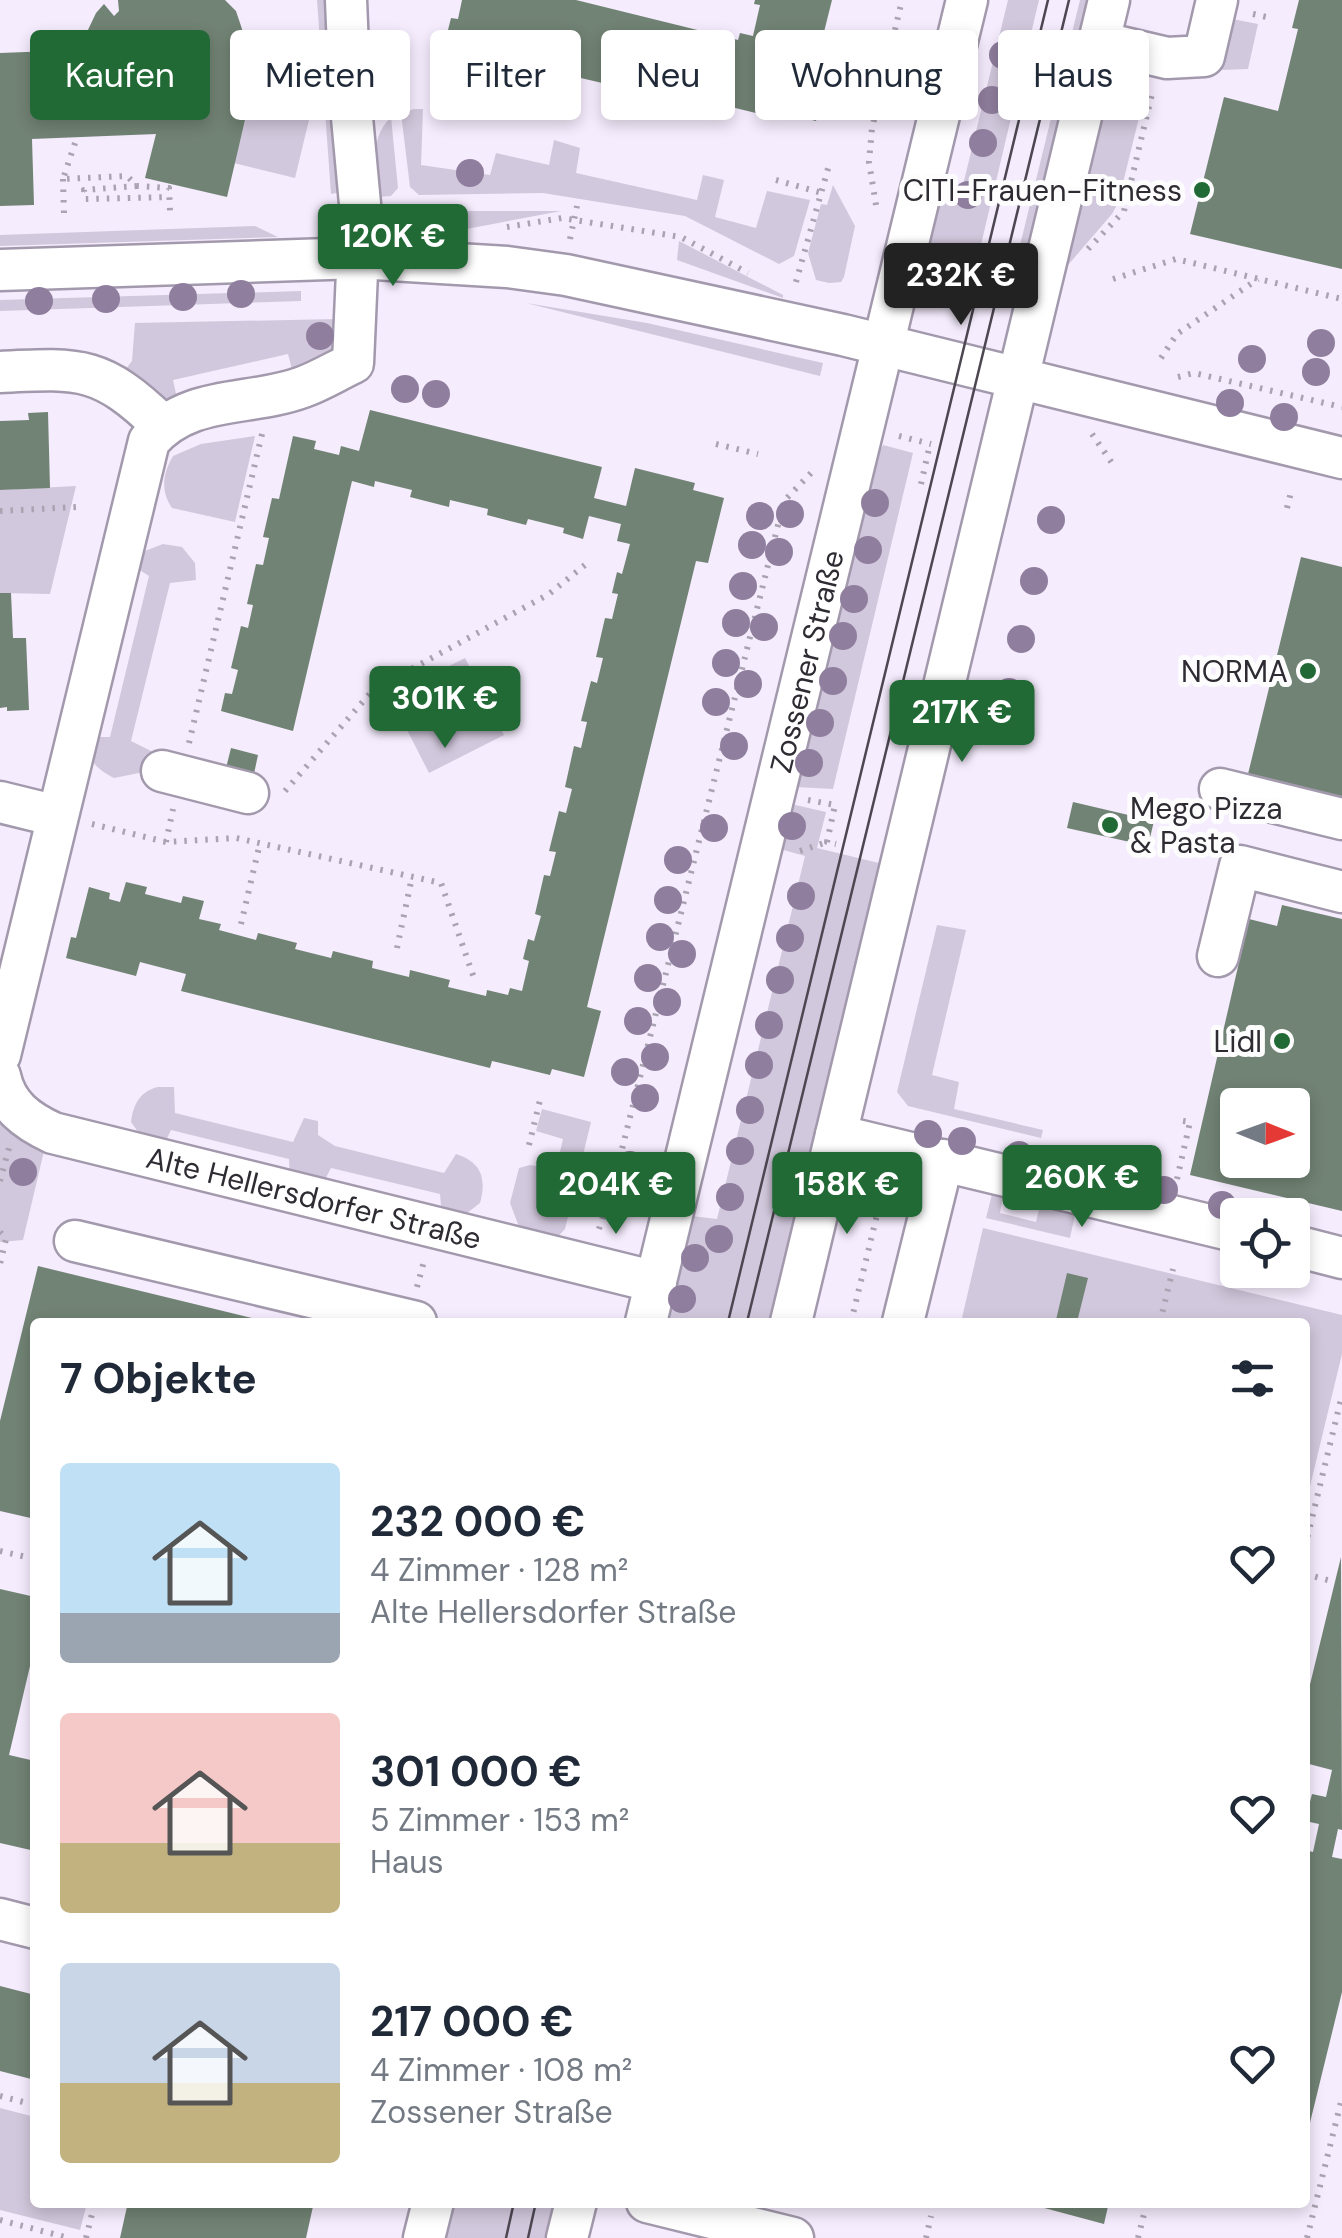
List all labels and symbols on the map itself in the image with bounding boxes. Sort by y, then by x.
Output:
place label: CITI-Frauen-Fitness [903,171,1182,210]
marker: CITI-Frauen-Fitness [1191,179,1213,201]
pin: 120K € [312,204,474,289]
pin: 232K € [880,243,1042,328]
street label: Zossener Straße [761,546,852,776]
place label: NORMA [1181,652,1288,691]
marker: NORMA [1297,660,1319,682]
pin: 301K € [364,666,526,751]
pin: 217K € [881,680,1043,765]
place label: Mego Pizza & Pasta [1130,789,1283,862]
marker: Mego Pizza & Pasta [1099,814,1121,836]
place label: Lidl [1213,1022,1262,1061]
marker: Lidl [1271,1030,1293,1052]
north arrow [1220,1088,1310,1178]
street label: Alte Hellersdorfer Straße [142,1137,485,1258]
pin: 260K € [1001,1145,1163,1230]
pin: 204K € [535,1152,697,1237]
pin: 158K € [766,1152,928,1237]

